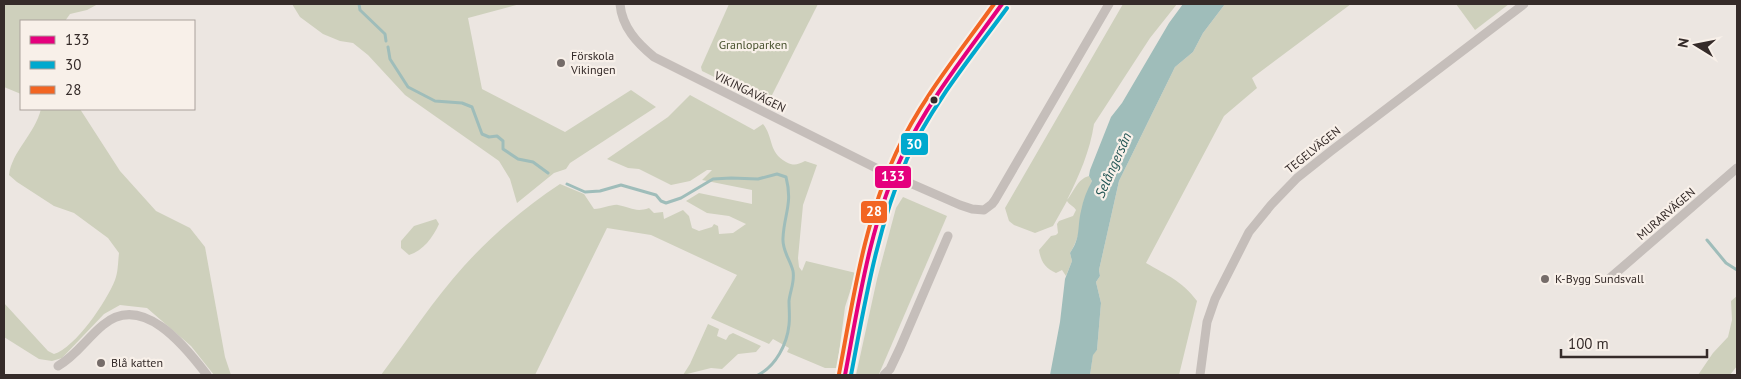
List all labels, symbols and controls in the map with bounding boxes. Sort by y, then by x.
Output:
legend [20,20,195,110]
north arrow [1671,20,1721,70]
text: 133 [65,30,90,49]
park label: Granloparken [719,37,787,52]
text: N [1674,37,1693,49]
place label: Förskola Vikingen [570,48,616,77]
text: 30 [65,55,81,74]
marker: Förskola Vikingen [555,57,567,69]
street label: VIKINGAVÄGEN [711,67,789,115]
text: 28 [65,80,81,99]
unlabelled marker [929,95,939,105]
street label: TEGELVÄGEN [1282,123,1343,176]
water label: Selångersån [1091,130,1135,200]
line badge: 30 [900,132,929,156]
text: 30 [906,135,922,153]
line badge: 133 [874,165,912,189]
text: 133 [881,167,905,185]
street label: MURARVÄGEN [1633,184,1698,243]
line badge: 28 [860,200,888,224]
text: 28 [866,202,882,220]
place label: K-Bygg Sundsvall [1555,271,1644,286]
marker: K-Bygg Sundsvall [1539,273,1551,285]
scale bar [1561,326,1707,358]
text: 100 m [1568,334,1609,353]
place label: Blå katten [111,355,163,370]
marker: Blå katten [95,357,107,369]

